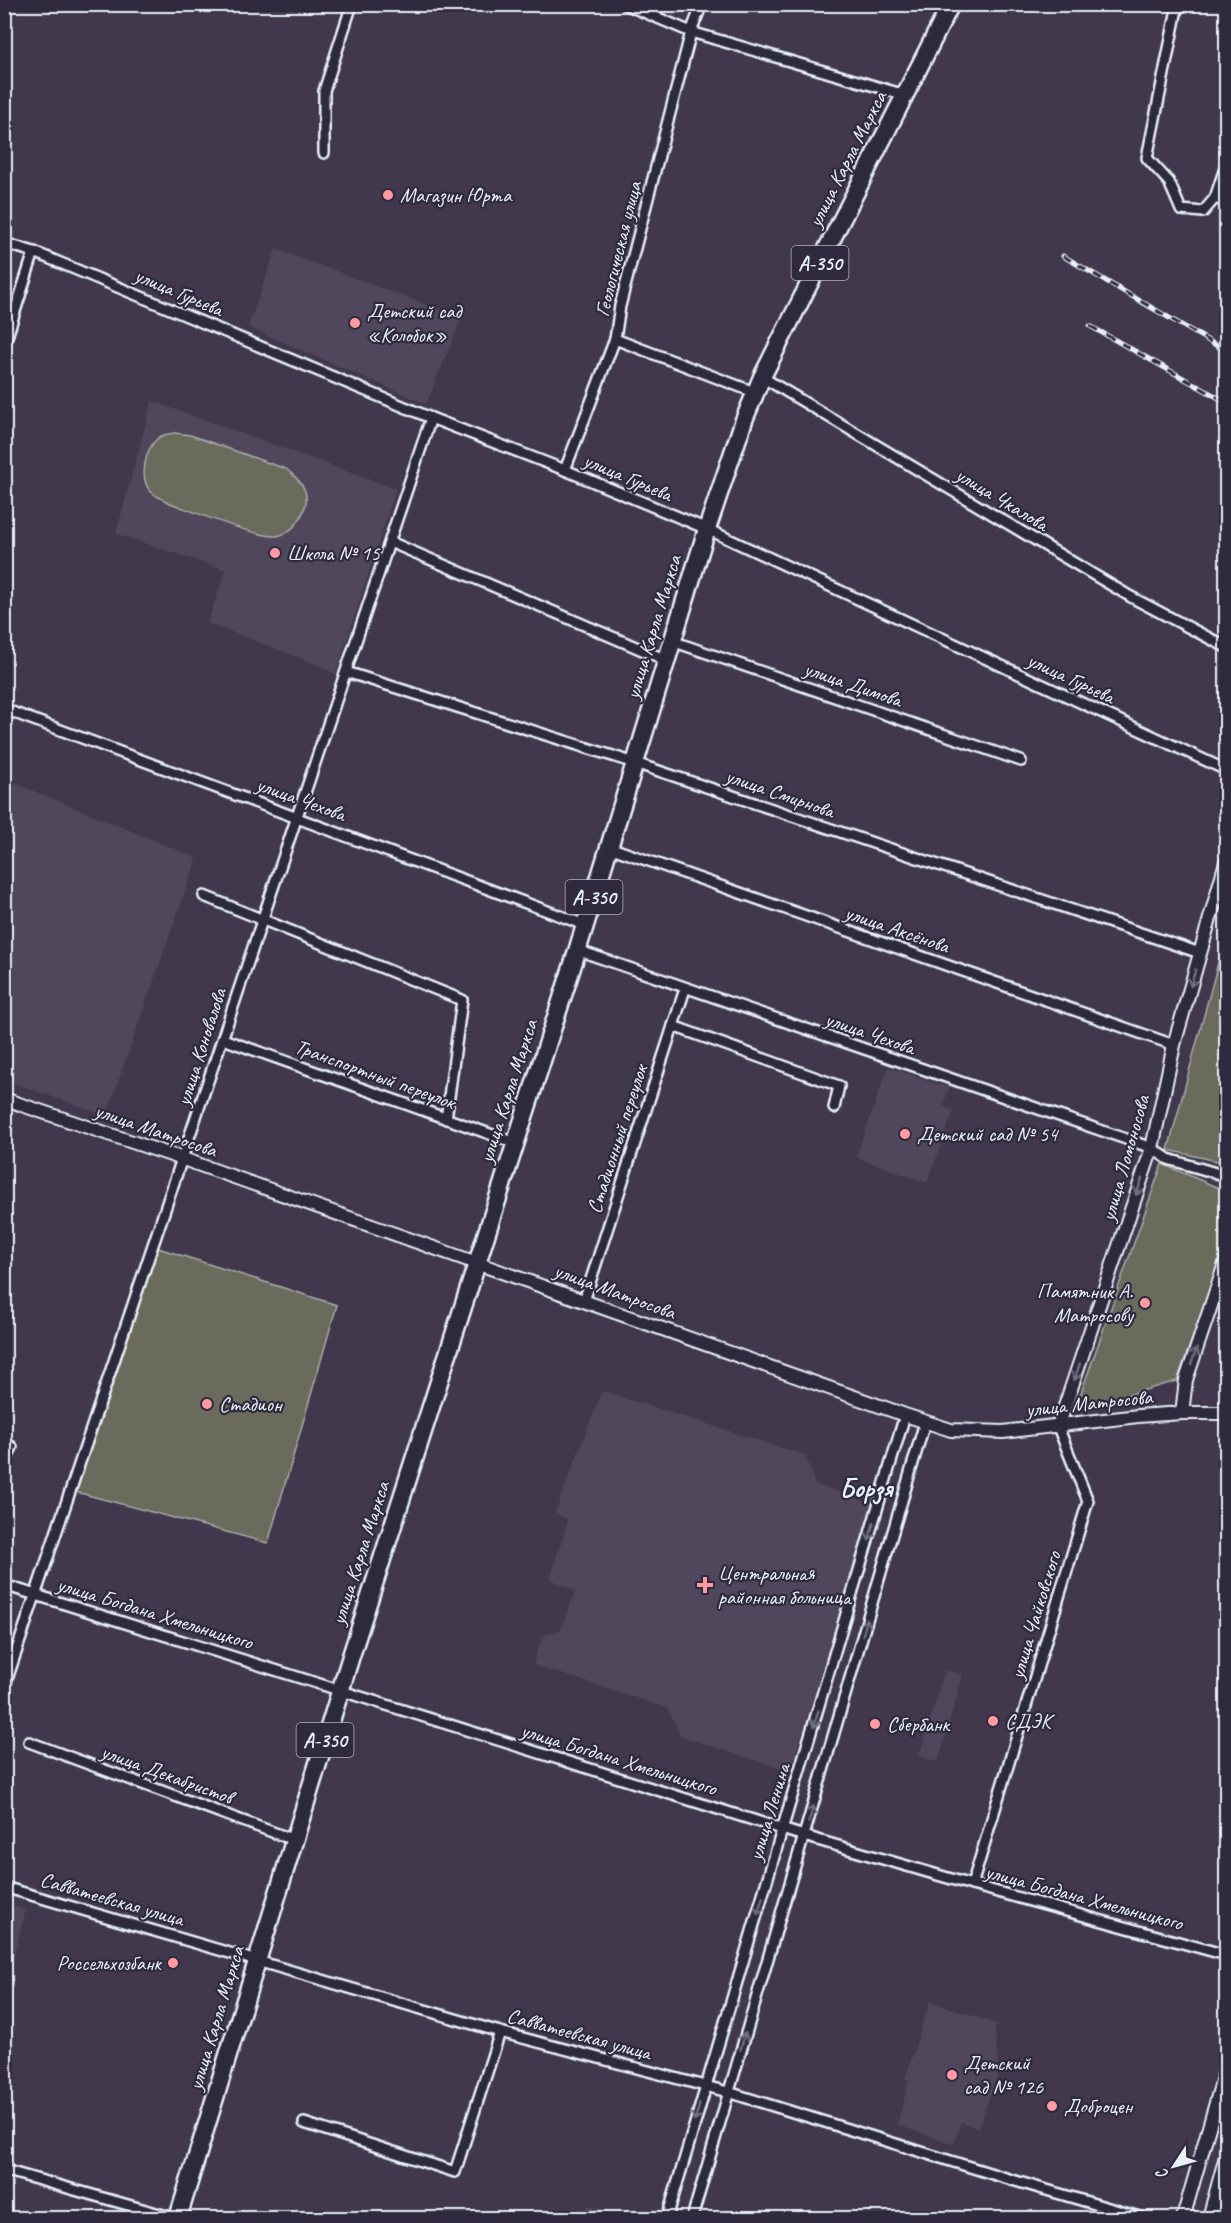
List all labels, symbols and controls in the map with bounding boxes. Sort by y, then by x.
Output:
street label: улица Карла Маркса [801,85,893,233]
street label: Геологическая улица [589,177,648,319]
place label: Магазин Юрта [400,182,513,208]
marker: Магазин Юрта [381,188,395,202]
road number: А-350 [792,246,848,280]
street label: улица Гурьева [129,261,229,323]
place label: Детский сад «Колобок» [367,298,464,348]
marker: Детский сад «Колобок» [348,316,362,330]
street label: улица Гурьева [578,446,678,508]
street label: улица Чкалова [949,460,1055,538]
place label: Школа № 15 [287,540,381,566]
marker: Школа № 15 [268,546,282,560]
street label: улица Карла Маркса [618,550,688,704]
street label: улица Гурьева [1021,646,1121,710]
street label: улица Димова [799,655,907,714]
street label: улица Смирнова [720,762,840,824]
street label: улица Чехова [251,770,351,828]
road number: А-350 [566,880,622,914]
street label: улица Аксёнова [840,898,954,959]
one-way arrow [1187,968,1198,987]
street label: улица Коновалова [169,984,233,1111]
street label: улица Чехова [820,1005,920,1061]
street label: улица Карла Маркса [472,1014,544,1168]
street label: Транспортный переулок [291,1033,461,1116]
street label: Стадионный переулок [581,1059,654,1217]
street label: улица Ломоносова [1094,1091,1156,1226]
street label: улица Матросова [90,1096,222,1164]
place label: Детский сад № 54 [917,1121,1060,1147]
marker: Детский сад № 54 [898,1127,912,1141]
one-way arrow [1133,1177,1144,1196]
street label: улица Матросова [549,1256,681,1326]
place label: Памятник А. Матросову [1037,1278,1135,1328]
marker: Памятник А. Матросову [1138,1296,1152,1310]
one-way arrow [1190,1347,1201,1366]
one-way arrow [1070,1362,1081,1381]
street label: улица Матросова [1022,1383,1155,1423]
place label: Стадион [219,1391,283,1417]
marker: Стадион [200,1397,214,1411]
district label: Борзя [839,1471,895,1505]
street label: улица Карла Маркса [324,1476,396,1630]
one-way arrow [865,1522,876,1541]
street label: улица Чайковского [1003,1547,1067,1684]
place label: Центральная районная больница [718,1560,853,1610]
street label: улица Богдана Хмельницкого [52,1570,258,1656]
marker: Центральная районная больница [696,1576,714,1594]
one-way arrow [860,1618,871,1637]
place label: СДЭК [1005,1708,1055,1734]
one-way arrow [810,1709,821,1728]
place label: Сбербанк [887,1711,952,1737]
marker: СДЭК [986,1714,1000,1728]
street label: улица Богдана Хмельницкого [516,1716,722,1802]
marker: Сбербанк [868,1717,882,1731]
road number: А-350 [296,1723,354,1757]
street label: улица Декабристов [96,1738,240,1811]
street label: улица Ленина [741,1758,797,1865]
one-way arrow [806,1805,817,1824]
street label: улица Богдана Хмельницкого [980,1858,1187,1936]
street label: Савватеевская улица [37,1866,189,1933]
one-way arrow [754,1896,765,1915]
street label: улица Карла Маркса [181,1941,251,2095]
place label: Россельхозбанк [57,1950,162,1976]
marker: Россельхозбанк [166,1956,180,1970]
street label: Савватеевская улица [504,2002,656,2066]
one-way arrow [738,2032,749,2051]
place label: Детский сад № 126 [964,2050,1044,2100]
marker: Детский сад № 126 [945,2068,959,2082]
place label: Доброцен [1064,2093,1134,2119]
marker: Доброцен [1045,2099,1059,2113]
one-way arrow [691,2103,702,2122]
north arrow [1144,2136,1204,2196]
text: С [1151,2163,1173,2183]

